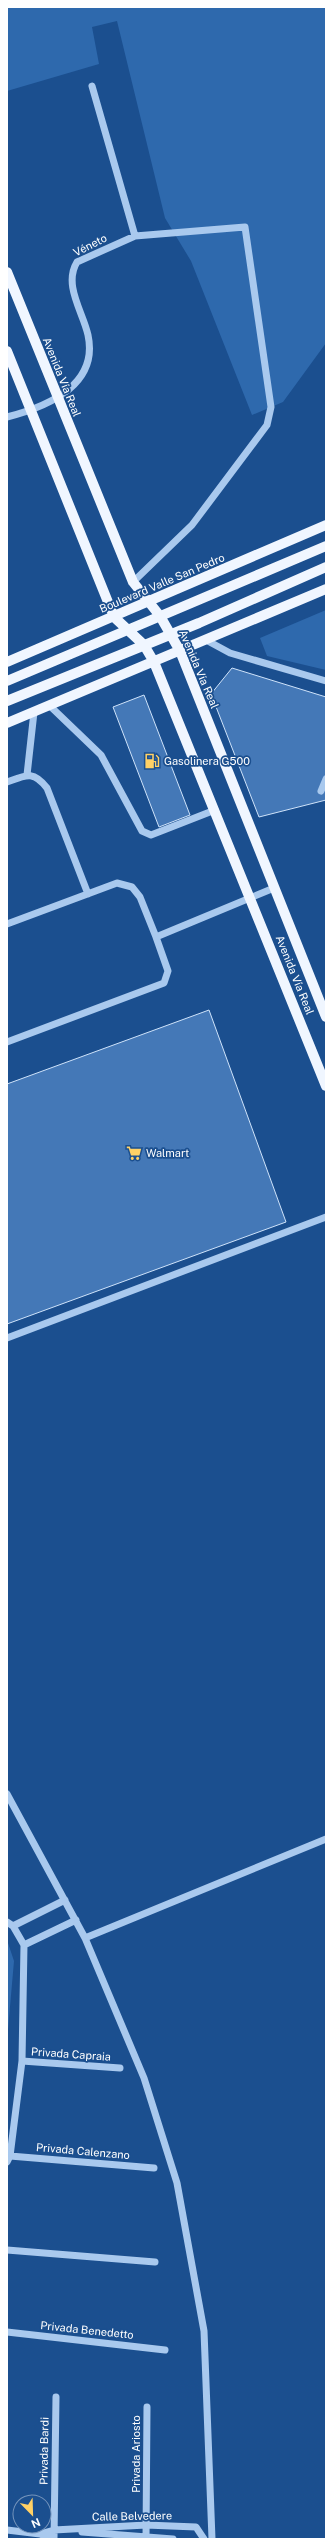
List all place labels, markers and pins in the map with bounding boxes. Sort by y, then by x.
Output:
fuel station icon: Gasolinera G500 [143,752,161,770]
place label: Gasolinera G500 [164,755,250,767]
supermarket icon: Walmart [125,1144,143,1162]
place label: Walmart [146,1147,189,1159]

